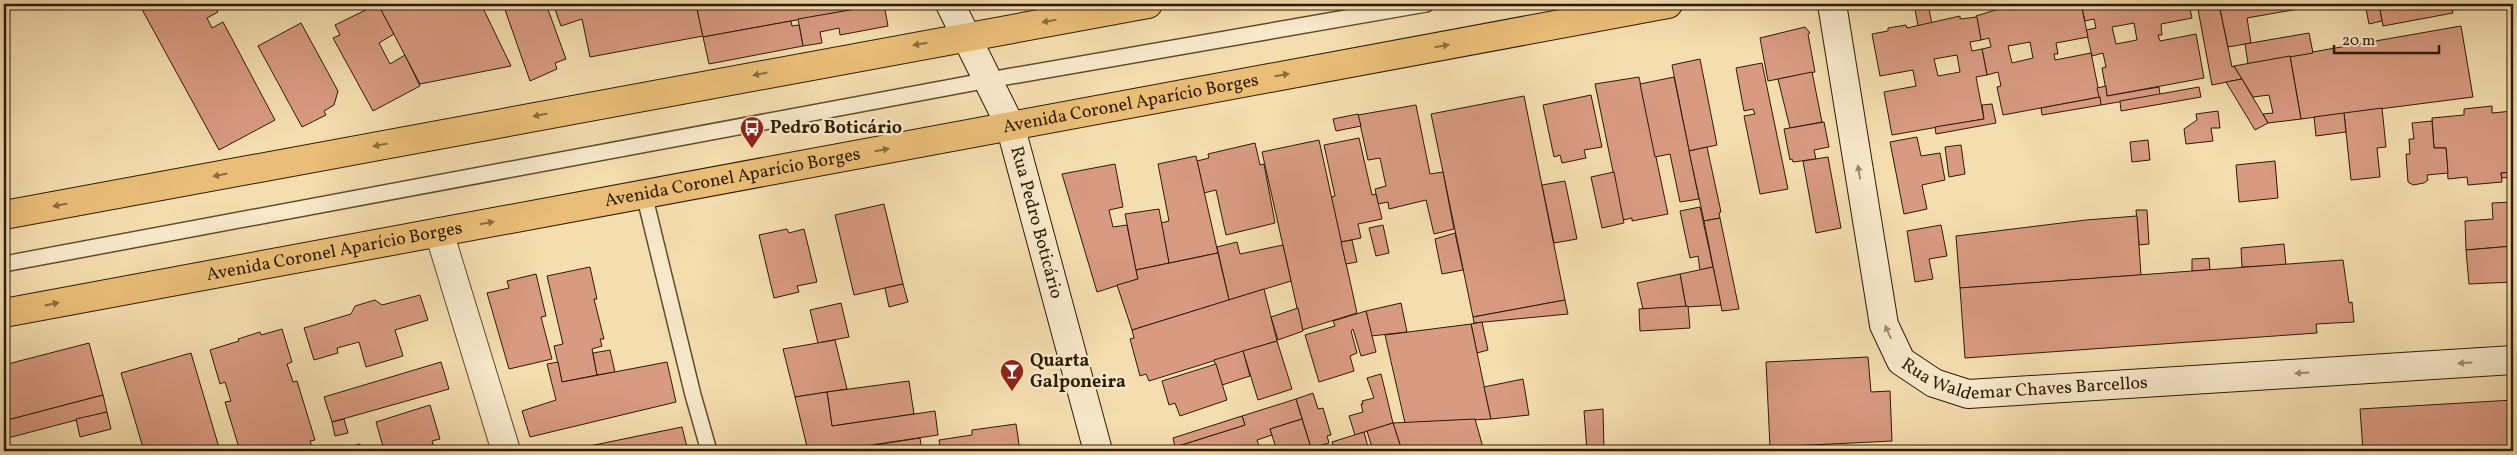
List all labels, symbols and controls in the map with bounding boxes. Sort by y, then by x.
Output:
one-way arrow [1040,18,1056,26]
scale bar [2334,22,2440,54]
text: 20 m [2342,31,2375,52]
one-way arrow [911,41,927,49]
one-way arrow [1434,41,1450,49]
street label: Avenida Coronel Aparício Borges [1001,68,1261,140]
one-way arrow [752,71,768,79]
one-way arrow [1274,71,1290,79]
one-way arrow [531,112,547,120]
bus stop icon: Pedro Boticário [739,115,765,149]
place label: Pedro Boticário [770,116,902,141]
one-way arrow [372,141,387,149]
street label: Avenida Coronel Aparício Borges [603,142,863,214]
street label: Rua Pedro Boticário [1004,144,1069,301]
one-way arrow [874,145,890,153]
one-way arrow [1855,164,1863,180]
one-way arrow [212,171,228,179]
one-way arrow [52,201,68,209]
street label: Avenida Coronel Aparício Borges [204,216,464,288]
one-way arrow [479,218,495,226]
one-way arrow [44,300,59,308]
one-way arrow [1883,325,1891,339]
place label: Quarta Galponeira [1030,349,1126,395]
street label: Rua Waldemar Chaves Barcellos [1896,352,2149,407]
bar icon: Quarta Galponeira [999,358,1025,392]
one-way arrow [2456,360,2472,368]
one-way arrow [2294,370,2310,378]

